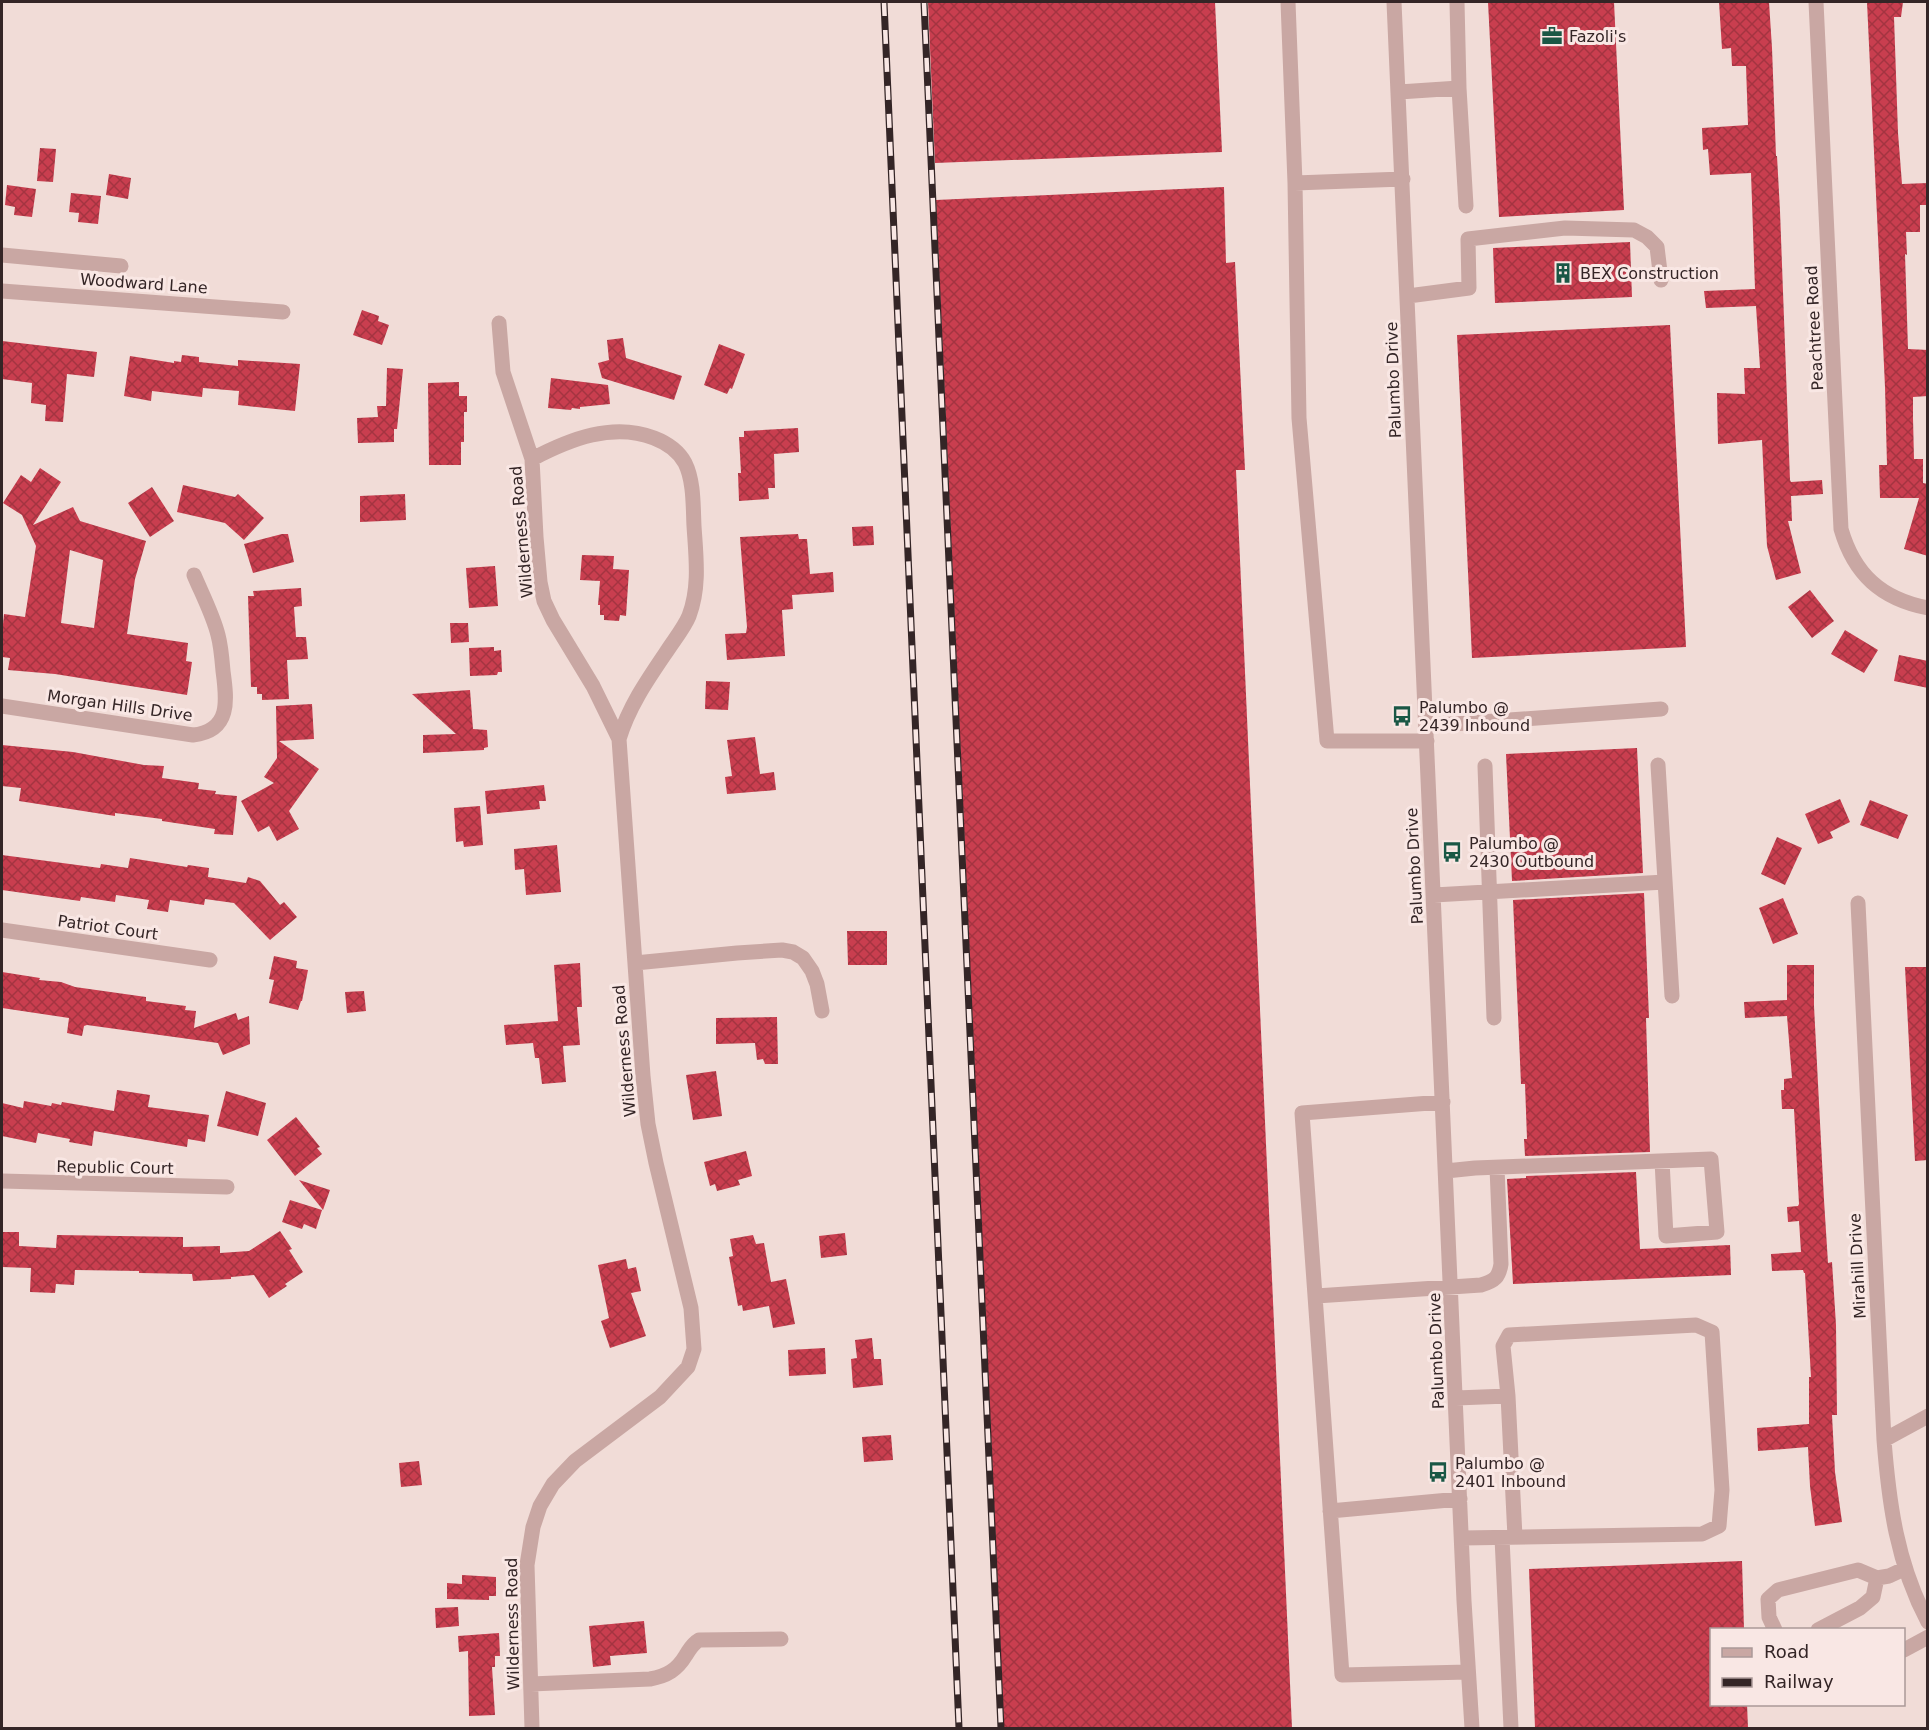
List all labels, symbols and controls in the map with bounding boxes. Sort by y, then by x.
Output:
office icon: Fazoli's [1540,24,1564,48]
place label: Fazoli's [1569,27,1626,46]
building icon: BEX Construction [1551,261,1575,285]
place label: BEX Construction [1580,264,1719,283]
street label: Peachtree Road [1802,265,1827,391]
street label: Woodward Lane [80,270,208,297]
street label: Palumbo Drive [1382,321,1405,439]
street label: Wilderness Road [506,465,537,599]
street label: Morgan Hills Drive [46,686,194,725]
place label: Palumbo @ 2439 Inbound [1419,698,1530,735]
bus stop icon: Palumbo @ 2439 Inbound [1390,704,1414,728]
street label: Palumbo Drive [1402,807,1427,925]
place label: Palumbo @ 2430 Outbound [1469,834,1594,871]
bus stop icon: Palumbo @ 2430 Outbound [1440,840,1464,864]
street label: Patriot Court [57,911,159,944]
street label: Wilderness Road [609,984,640,1118]
street label: Republic Court [56,1157,174,1178]
street label: Mirahill Drive [1845,1213,1870,1319]
street label: Palumbo Drive [1425,1292,1448,1410]
place label: Palumbo @ 2401 Inbound [1455,1454,1566,1491]
bus stop icon: Palumbo @ 2401 Inbound [1426,1460,1450,1484]
street label: Wilderness Road [502,1558,523,1690]
legend [1710,1628,1905,1706]
text: Road [1764,1641,1809,1662]
text: Railway [1764,1671,1834,1692]

